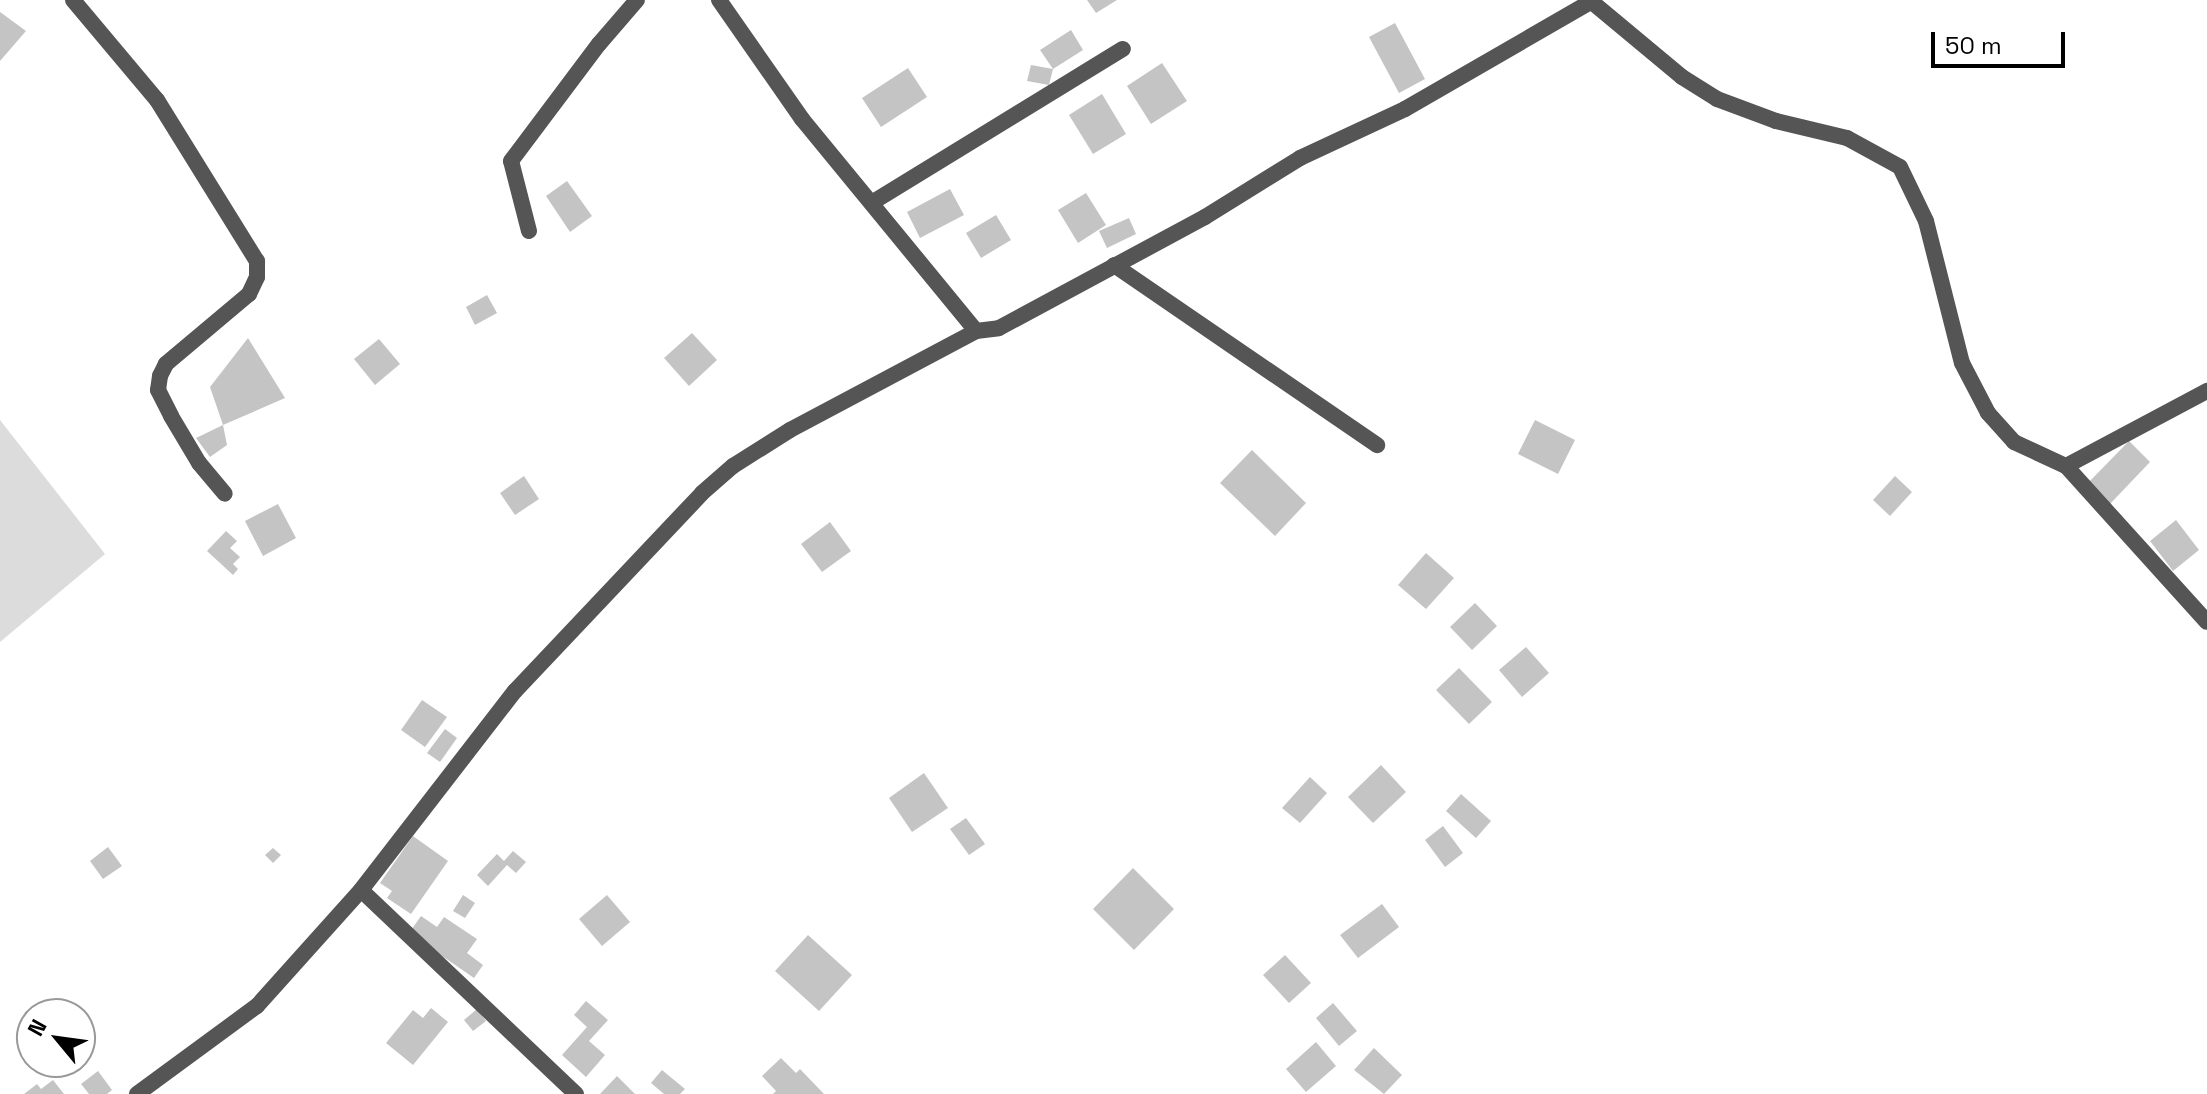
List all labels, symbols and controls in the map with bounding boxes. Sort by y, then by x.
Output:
scale bar [1935,16,2069,66]
text: 50 m [1945,30,2002,61]
north arrow [16,998,96,1078]
text: N [21,1014,53,1041]

